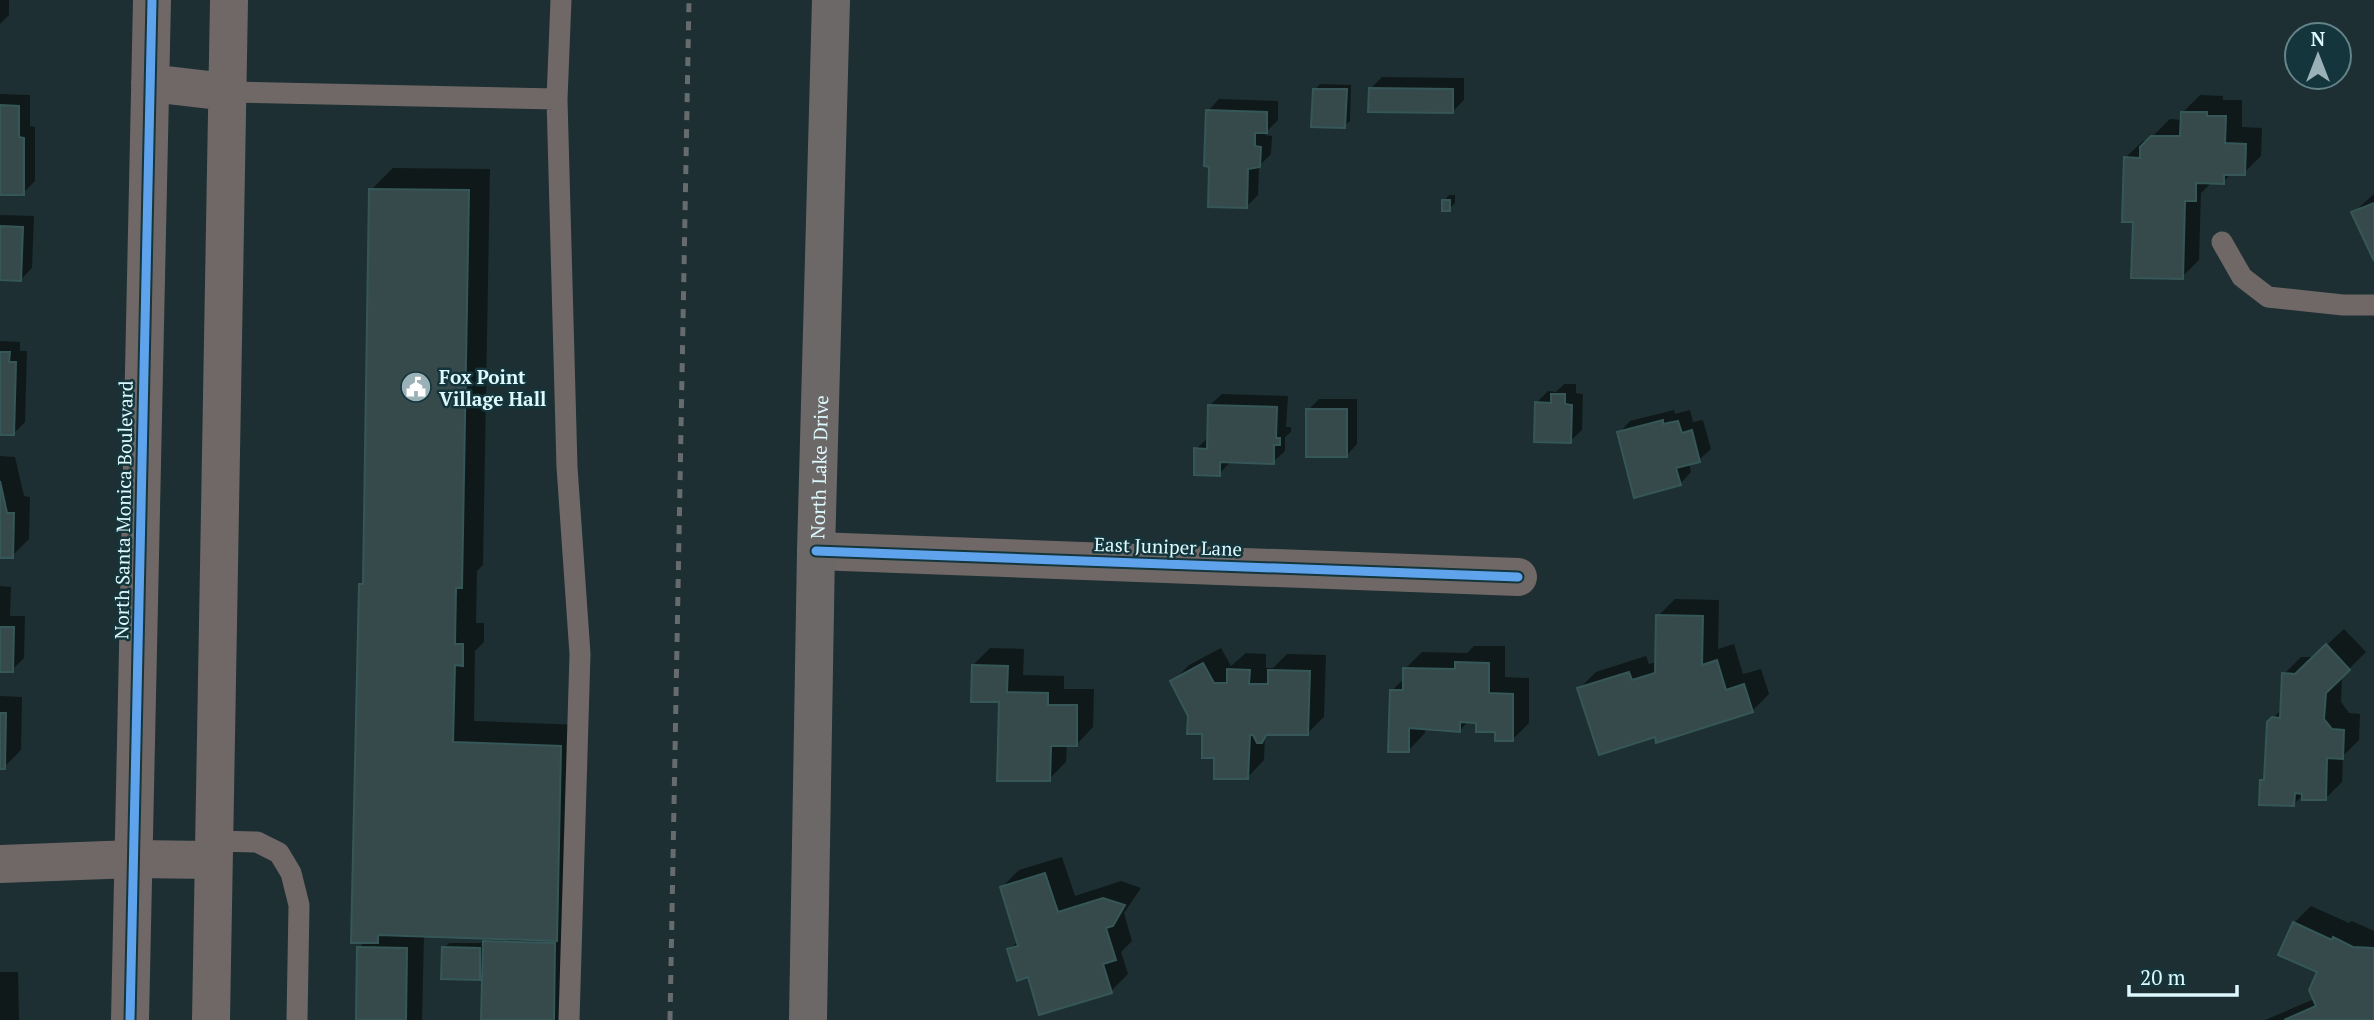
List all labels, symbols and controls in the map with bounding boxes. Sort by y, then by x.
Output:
north arrow [2283,21,2353,91]
text: N [2311,26,2326,51]
place label: Fox Point Village Hall [439,364,546,411]
public building icon: Fox Point Village Hall [399,370,433,404]
street label: North Santa Monica Boulevard [108,380,138,640]
street label: North Lake Drive [804,395,833,539]
street label: East Juniper Lane [1094,531,1242,561]
scale bar [2129,954,2238,998]
text: 20 m [2140,963,2186,991]

